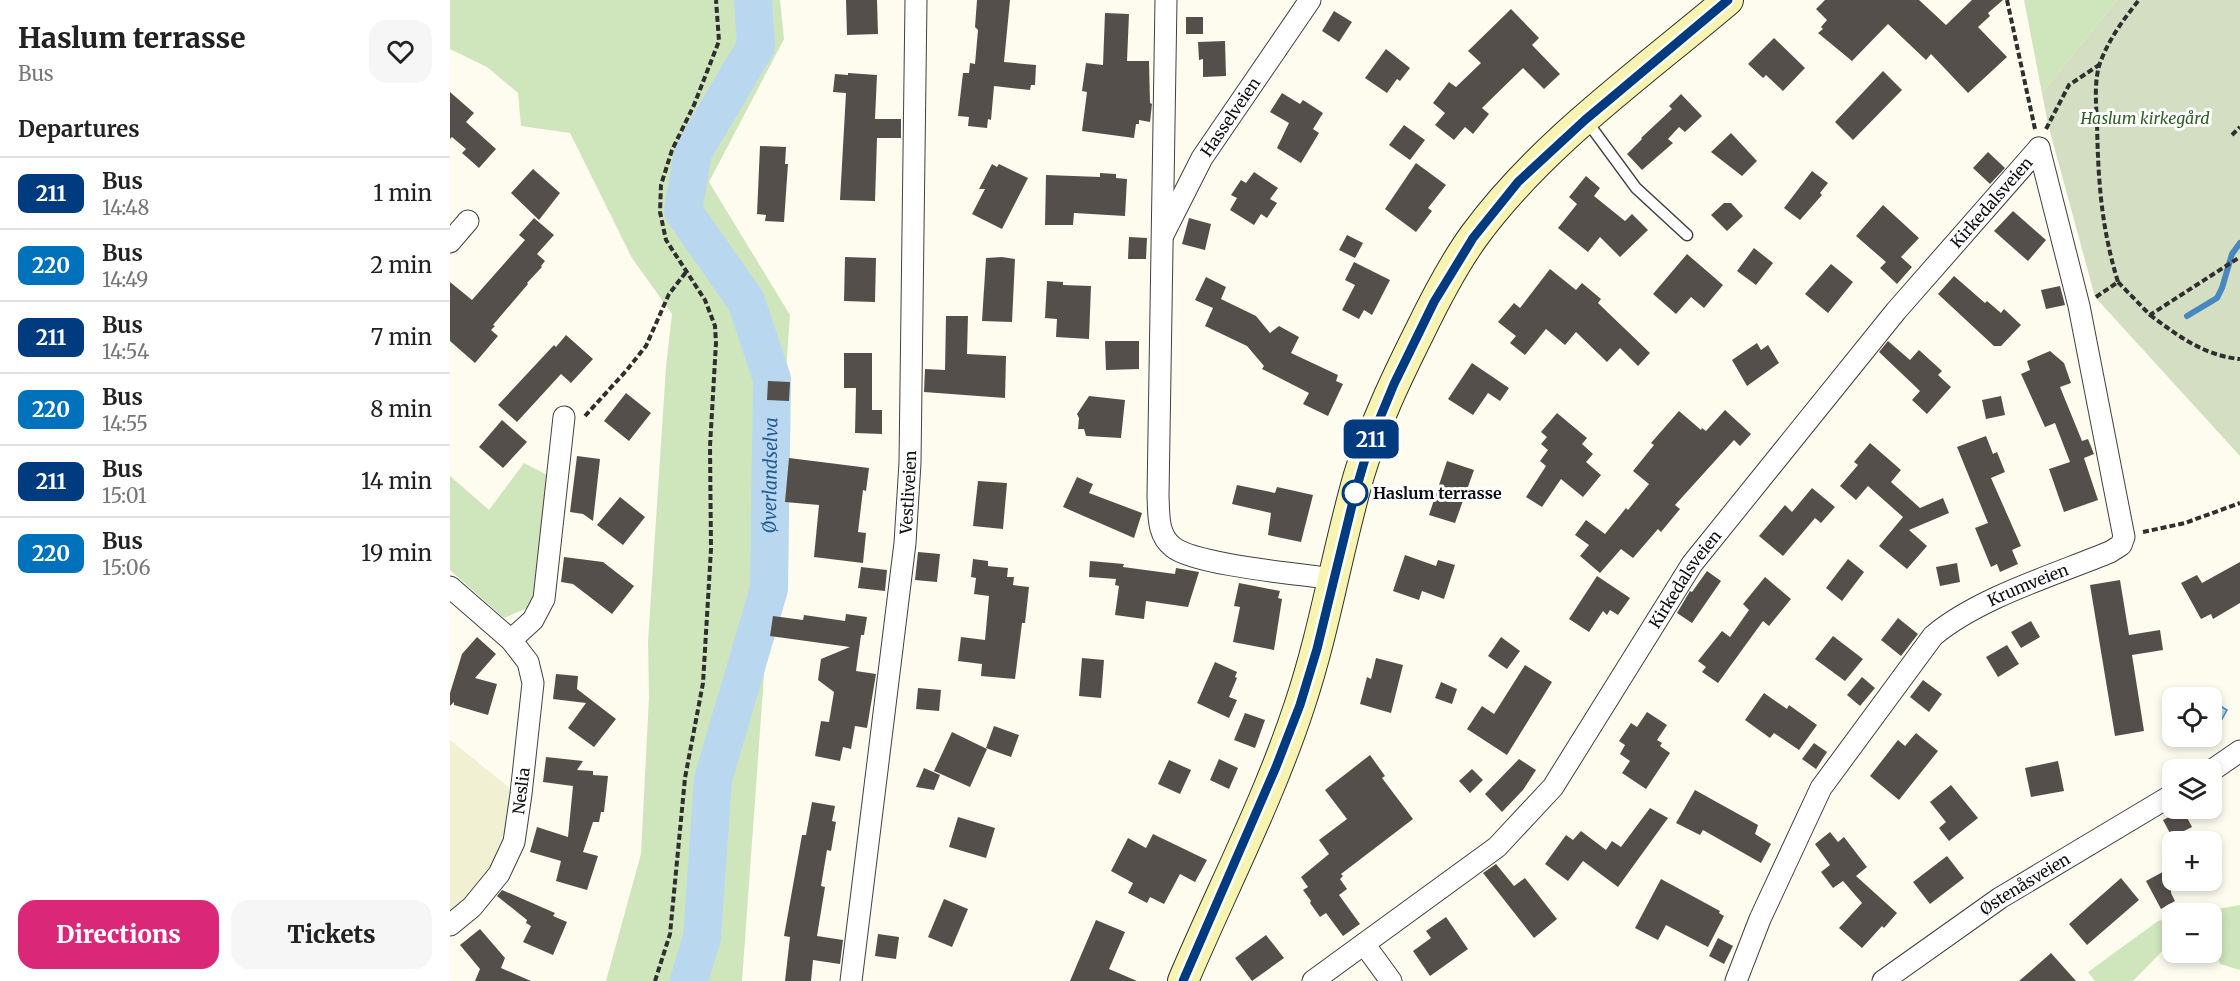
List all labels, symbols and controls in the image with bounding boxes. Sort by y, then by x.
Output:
text: Haslum terrasse [18,20,246,56]
button: heart [369,20,432,83]
text: Bus [18,61,54,86]
street label: Hasselveien [1196,73,1264,160]
park label: Haslum kirkegård [2079,108,2210,128]
text: Departures [18,115,140,143]
street label: Kirkedalsveien [1946,152,2037,252]
text: Bus [102,167,143,195]
text: 1 min [373,179,432,207]
text: 211 [36,180,66,207]
text: 14:48 [102,195,149,220]
text: Bus [102,239,143,267]
text: 2 min [370,251,432,279]
text: 220 [32,252,70,279]
text: 14:49 [102,267,148,292]
text: Bus [102,311,143,339]
text: 7 min [371,323,432,351]
text: 211 [36,324,66,351]
text: 14:54 [102,339,149,364]
text: Bus [102,383,143,411]
text: 8 min [370,395,432,423]
text: 220 [32,396,70,423]
text: 14:55 [102,411,148,436]
water label: Øverlandselva [758,417,782,534]
line badge: 211 [1336,420,1406,458]
text: 211 [1356,426,1386,453]
street label: Vestliveien [896,450,920,536]
text: Bus [102,455,143,483]
text: 14 min [361,467,432,495]
text: 211 [36,468,66,495]
marker: Haslum terrasse [1342,480,1368,506]
text: 15:01 [102,483,147,508]
place label: Haslum terrasse [1373,483,1502,503]
street label: Kirkedalsveien [1645,526,1726,632]
text: Bus [102,527,143,555]
text: 19 min [361,539,432,567]
text: 220 [32,540,70,567]
text: 15:06 [102,555,151,580]
street label: Krumveien [1984,559,2071,610]
map controls [2162,687,2222,963]
button: locate [2162,687,2222,747]
button: layers [2162,759,2222,819]
street label: Neslia [508,766,534,816]
button: + [2162,831,2222,891]
street label: Østenåsveien [1976,848,2074,919]
button: Directions [18,900,219,969]
button: Tickets [231,900,432,969]
button: − [2162,903,2222,963]

